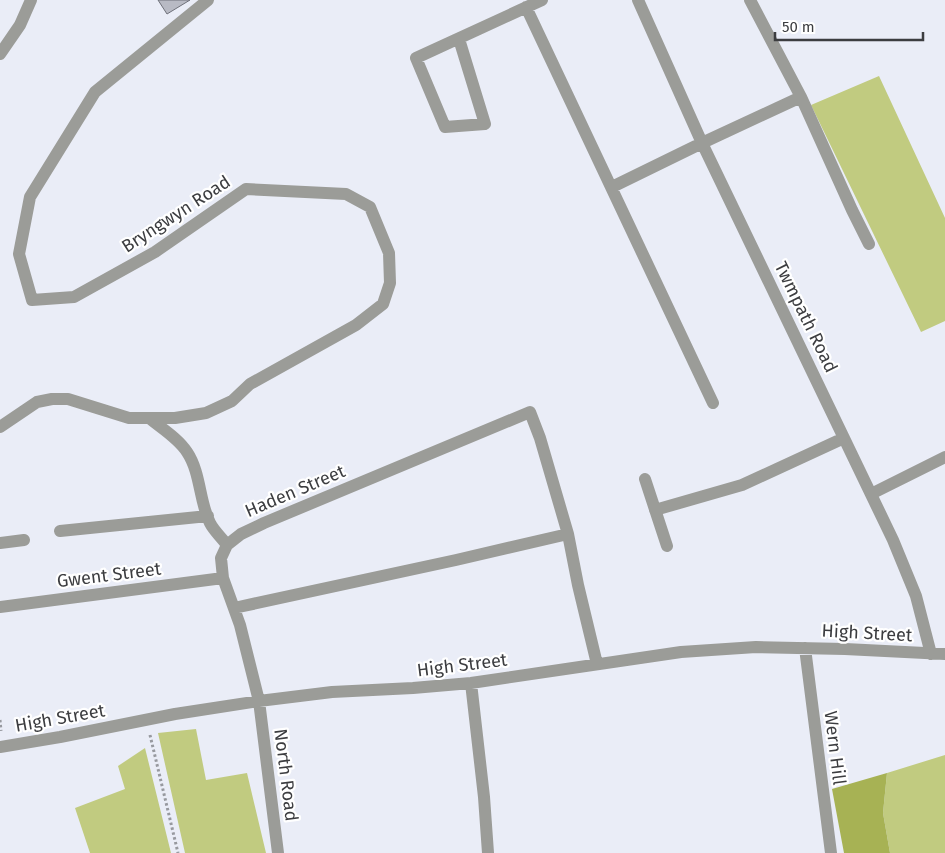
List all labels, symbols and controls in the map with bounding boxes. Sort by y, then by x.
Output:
scale bar [775,10,922,42]
text: 50 m [782,18,815,36]
street label: Bryngwyn Road [117,171,235,257]
street label: Twmpath Road [770,258,842,376]
street label: Haden Street [242,460,349,522]
street label: Gwent Street [56,558,163,592]
street label: High Street [821,620,913,646]
street label: High Street [416,648,509,681]
street label: High Street [13,699,107,737]
street label: Wern Hill [820,710,850,786]
street label: North Road [269,727,303,823]

